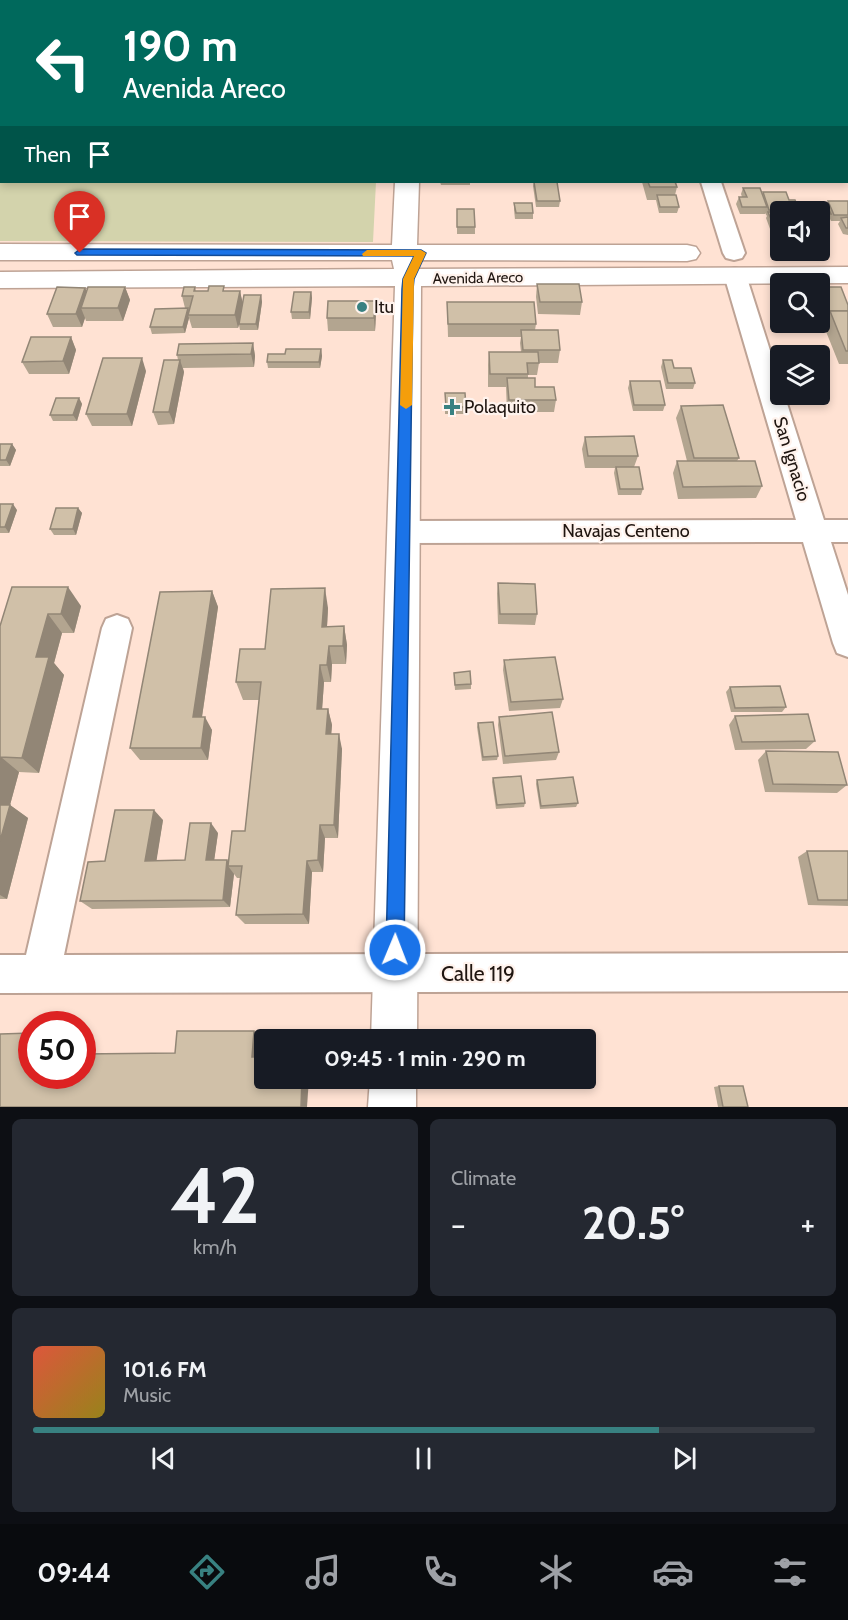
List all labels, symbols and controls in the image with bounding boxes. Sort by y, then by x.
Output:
text: 190 m [123,20,238,72]
icon: left [24,24,102,102]
text: Avenida Areco [123,72,286,105]
icon: arrive [83,138,116,171]
text: Then [24,141,71,168]
pin [54,191,105,253]
icon: arrive [63,200,96,233]
map controls [770,201,830,405]
button: sound [770,201,830,261]
street label: Avenida Areco [433,268,523,288]
button: search [770,273,830,333]
place label: Itu [374,296,394,318]
marker: Itu [355,300,369,314]
button: layers [770,345,830,405]
place label: Polaquito [464,396,536,418]
marker: Polaquito [445,400,459,414]
street label: San Ignacio [769,414,815,504]
street label: Navajas Centeno [562,520,690,542]
position arrow [363,918,427,982]
street label: Calle 119 [441,961,515,986]
speed limit sign: 50 [18,1011,96,1089]
text: 09:45 · 1 min · 290 m [324,1045,526,1072]
text: 42 [170,1148,260,1243]
text: Climate [451,1166,516,1190]
text: 20.5° [582,1196,684,1250]
text: − [451,1204,466,1244]
text: + [800,1204,815,1244]
text: km/h [193,1235,237,1259]
text: 101.6 FM [123,1356,207,1383]
text: Music [123,1383,171,1407]
icon: previous [147,1442,180,1475]
icon: pause [407,1442,440,1475]
icon: next [668,1442,701,1475]
icon: directions [186,1551,228,1593]
icon: music [302,1551,344,1593]
icon: phone [419,1551,461,1593]
icon: climate [535,1551,577,1593]
icon: car [652,1551,694,1593]
icon: filters [769,1551,811,1593]
text: 09:44 [37,1556,111,1589]

